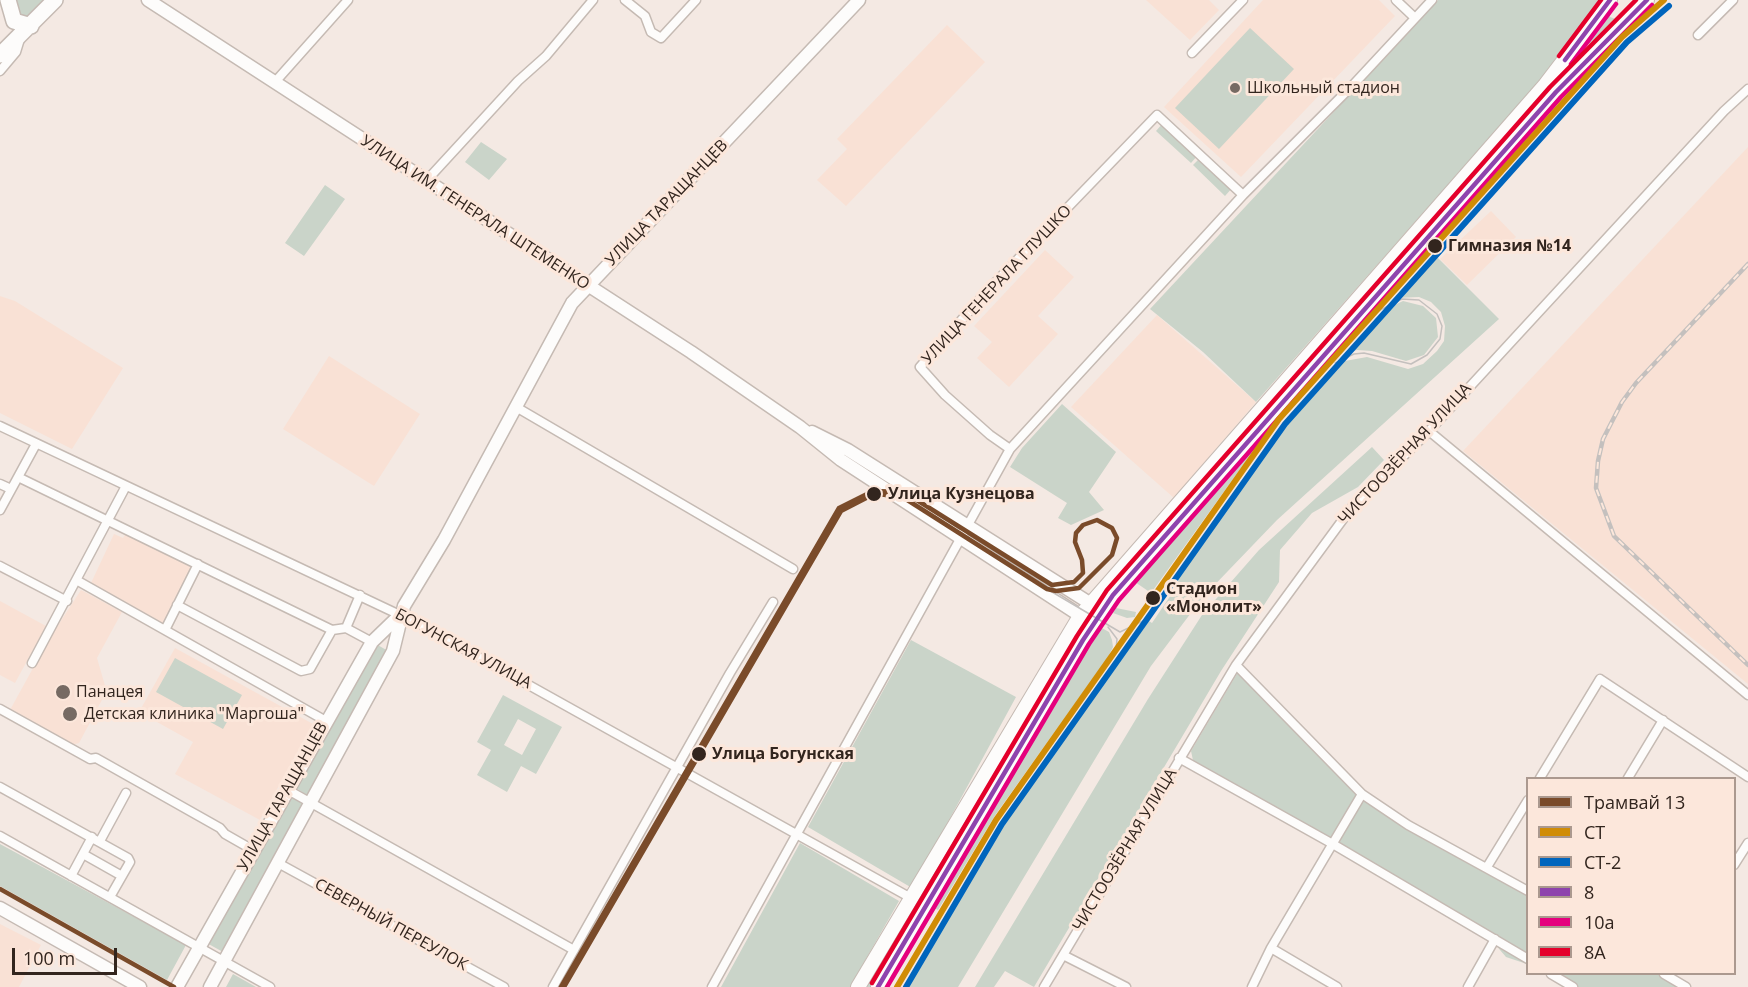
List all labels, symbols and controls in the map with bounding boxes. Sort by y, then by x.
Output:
place label: Школьный стадион [1247,78,1400,98]
marker: Школьный стадион [1228,81,1242,95]
street label: УЛИЦА ИМ. ГЕНЕРАЛА ШТЕМЕНКО [357,132,593,294]
street label: УЛИЦА ТАРАЩАНЦЕВ [602,136,732,270]
street label: УЛИЦА ГЕНЕРАЛА ГЛУШКО [918,201,1076,369]
place label: Гимназия №14 [1448,236,1571,256]
marker: Гимназия №14 [1426,237,1444,255]
street label: ЧИСТООЗЁРНАЯ УЛИЦА [1334,379,1476,529]
place label: Улица Кузнецова [888,484,1035,504]
marker: Улица Кузнецова [865,485,883,503]
place label: Стадион «Монолит» [1166,579,1262,617]
marker: Стадион «Монолит» [1144,589,1162,607]
street label: БОГУНСКАЯ УЛИЦА [392,605,534,693]
place label: Панацея [76,682,143,702]
marker: Панацея [54,683,72,701]
place label: Детская клиника "Маргоша" [84,704,304,724]
marker: Детская клиника "Маргоша" [61,705,79,723]
street label: УЛИЦА ТАРАЩАНЦЕВ [234,719,332,875]
place label: Улица Богунская [712,744,854,764]
marker: Улица Богунская [690,745,708,763]
street label: ЧИСТООЗЁРНАЯ УЛИЦА [1069,765,1181,935]
legend [1526,777,1736,975]
text: Трамвай 13 [1584,790,1685,814]
text: СТ [1584,820,1605,844]
text: СТ-2 [1584,850,1621,874]
street label: СЕВЕРНЫЙ ПЕРЕУЛОК [311,875,471,975]
text: 8 [1584,880,1594,904]
text: 10а [1584,910,1615,934]
scale bar [15,936,120,974]
text: 8А [1584,940,1606,964]
text: 100 m [23,946,75,970]

